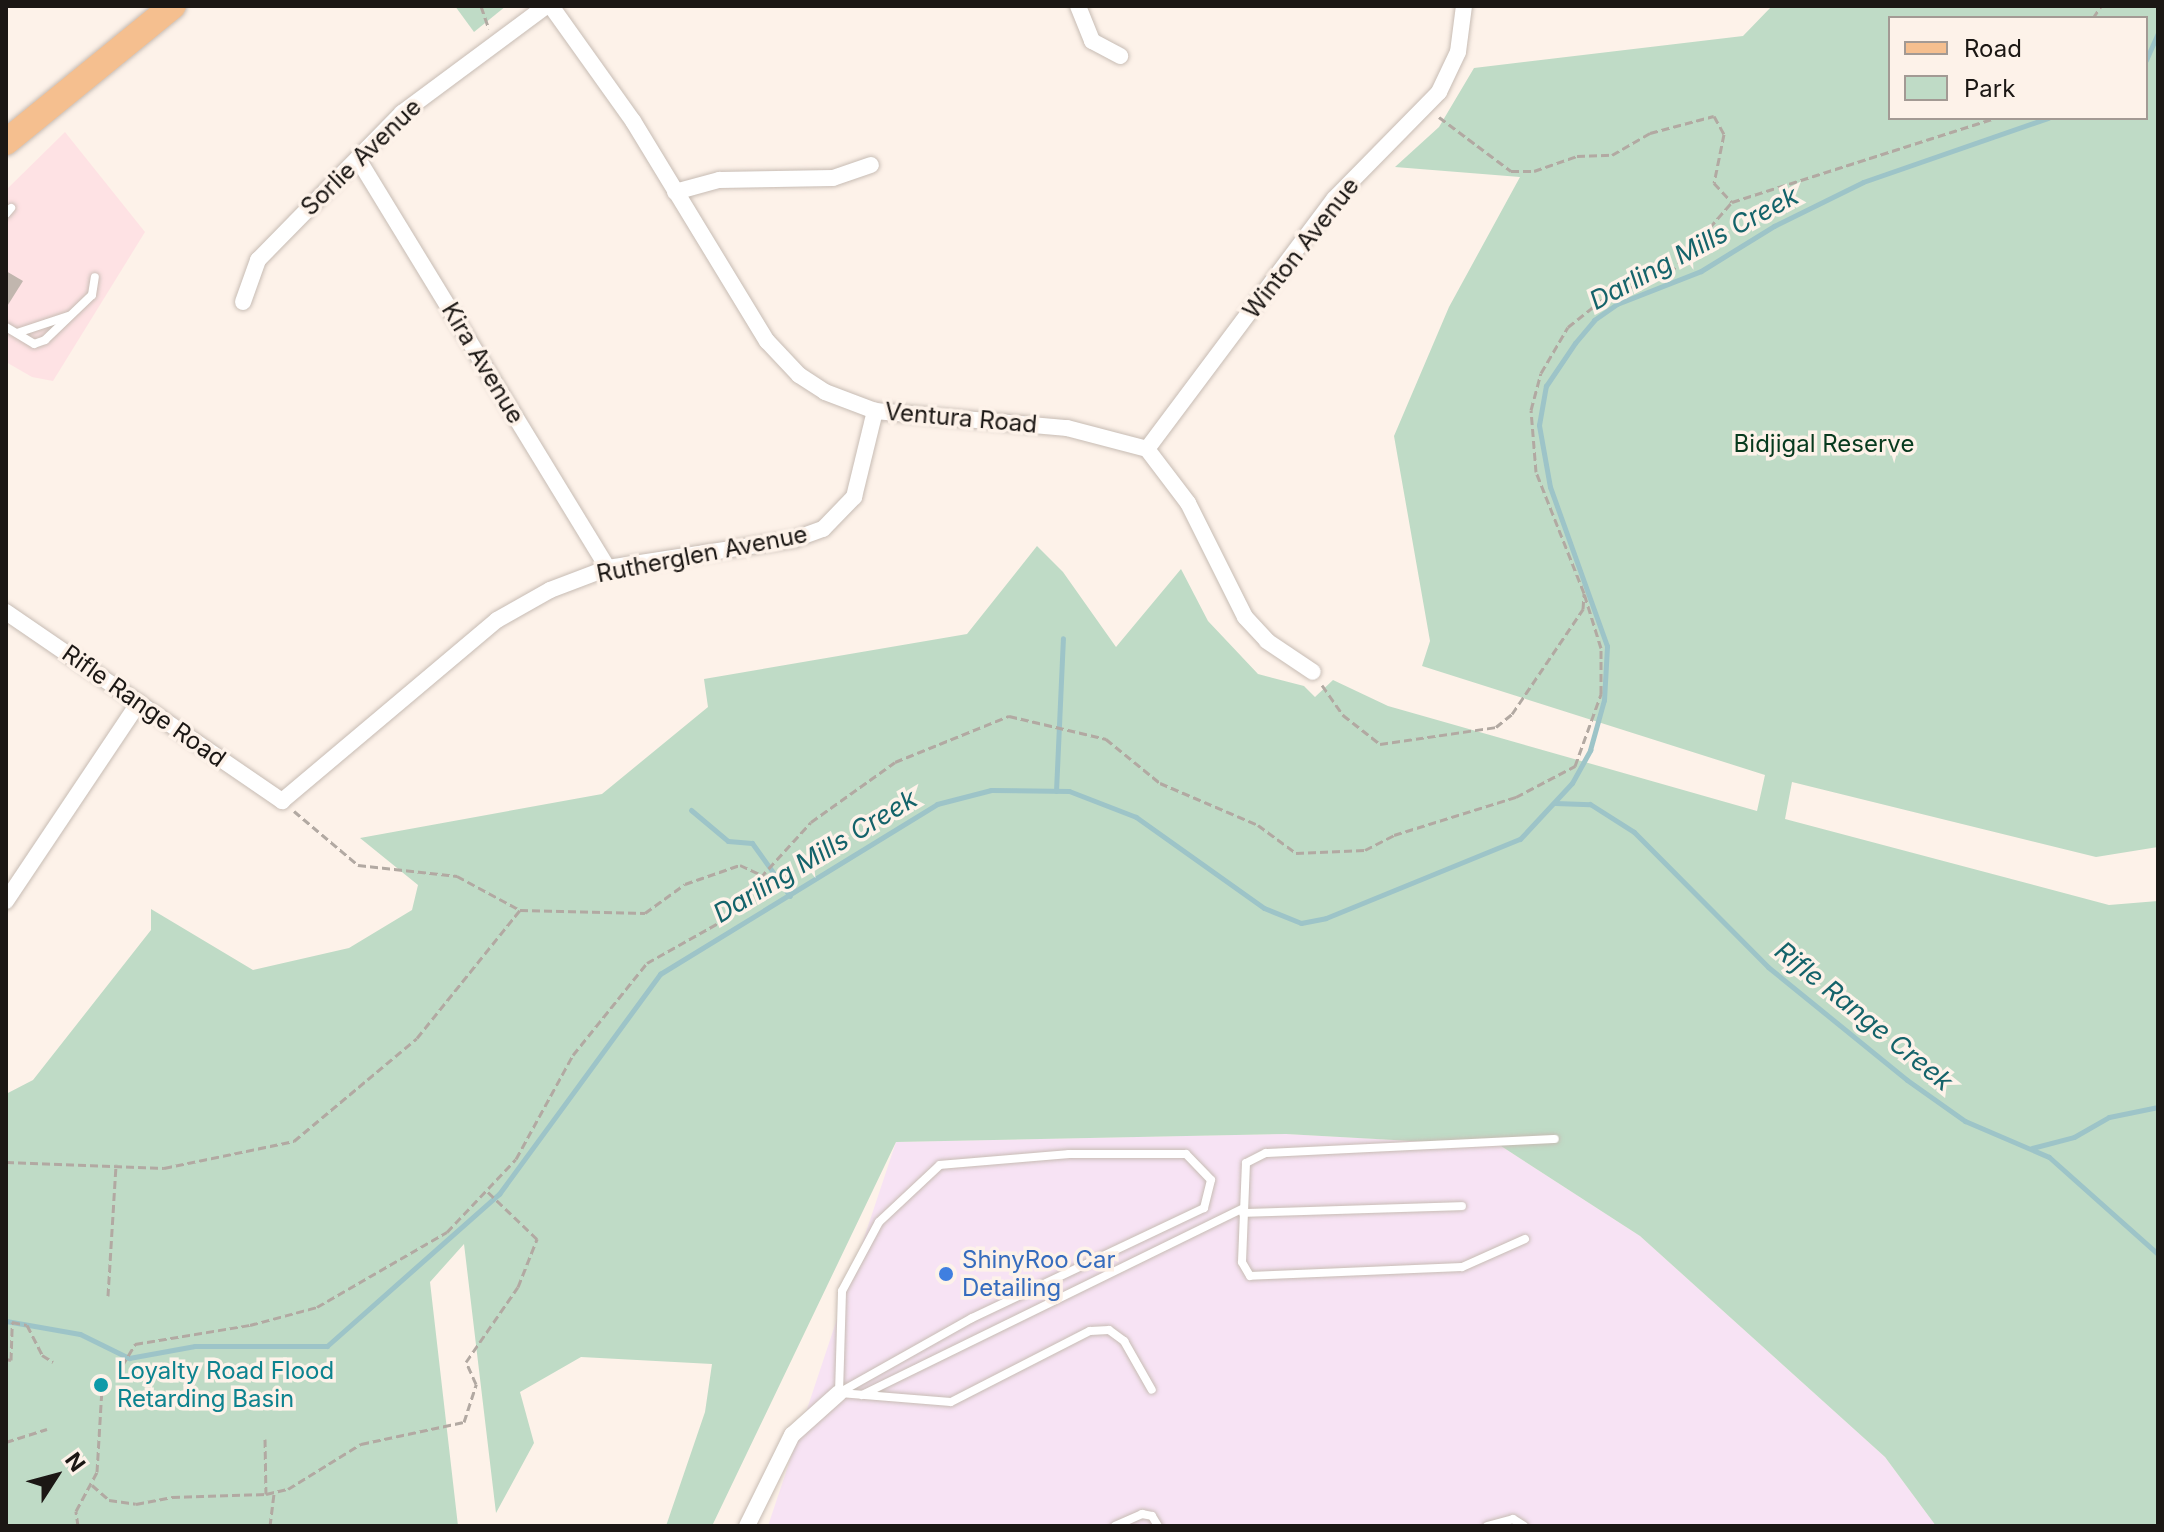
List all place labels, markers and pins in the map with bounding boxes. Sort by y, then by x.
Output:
place label: ShinyRoo Car Detailing [962,1246,1116,1302]
marker: ShinyRoo Car Detailing [937,1265,955,1283]
place label: Loyalty Road Flood Retarding Basin [117,1357,334,1413]
marker: Loyalty Road Flood Retarding Basin [92,1376,110,1394]

